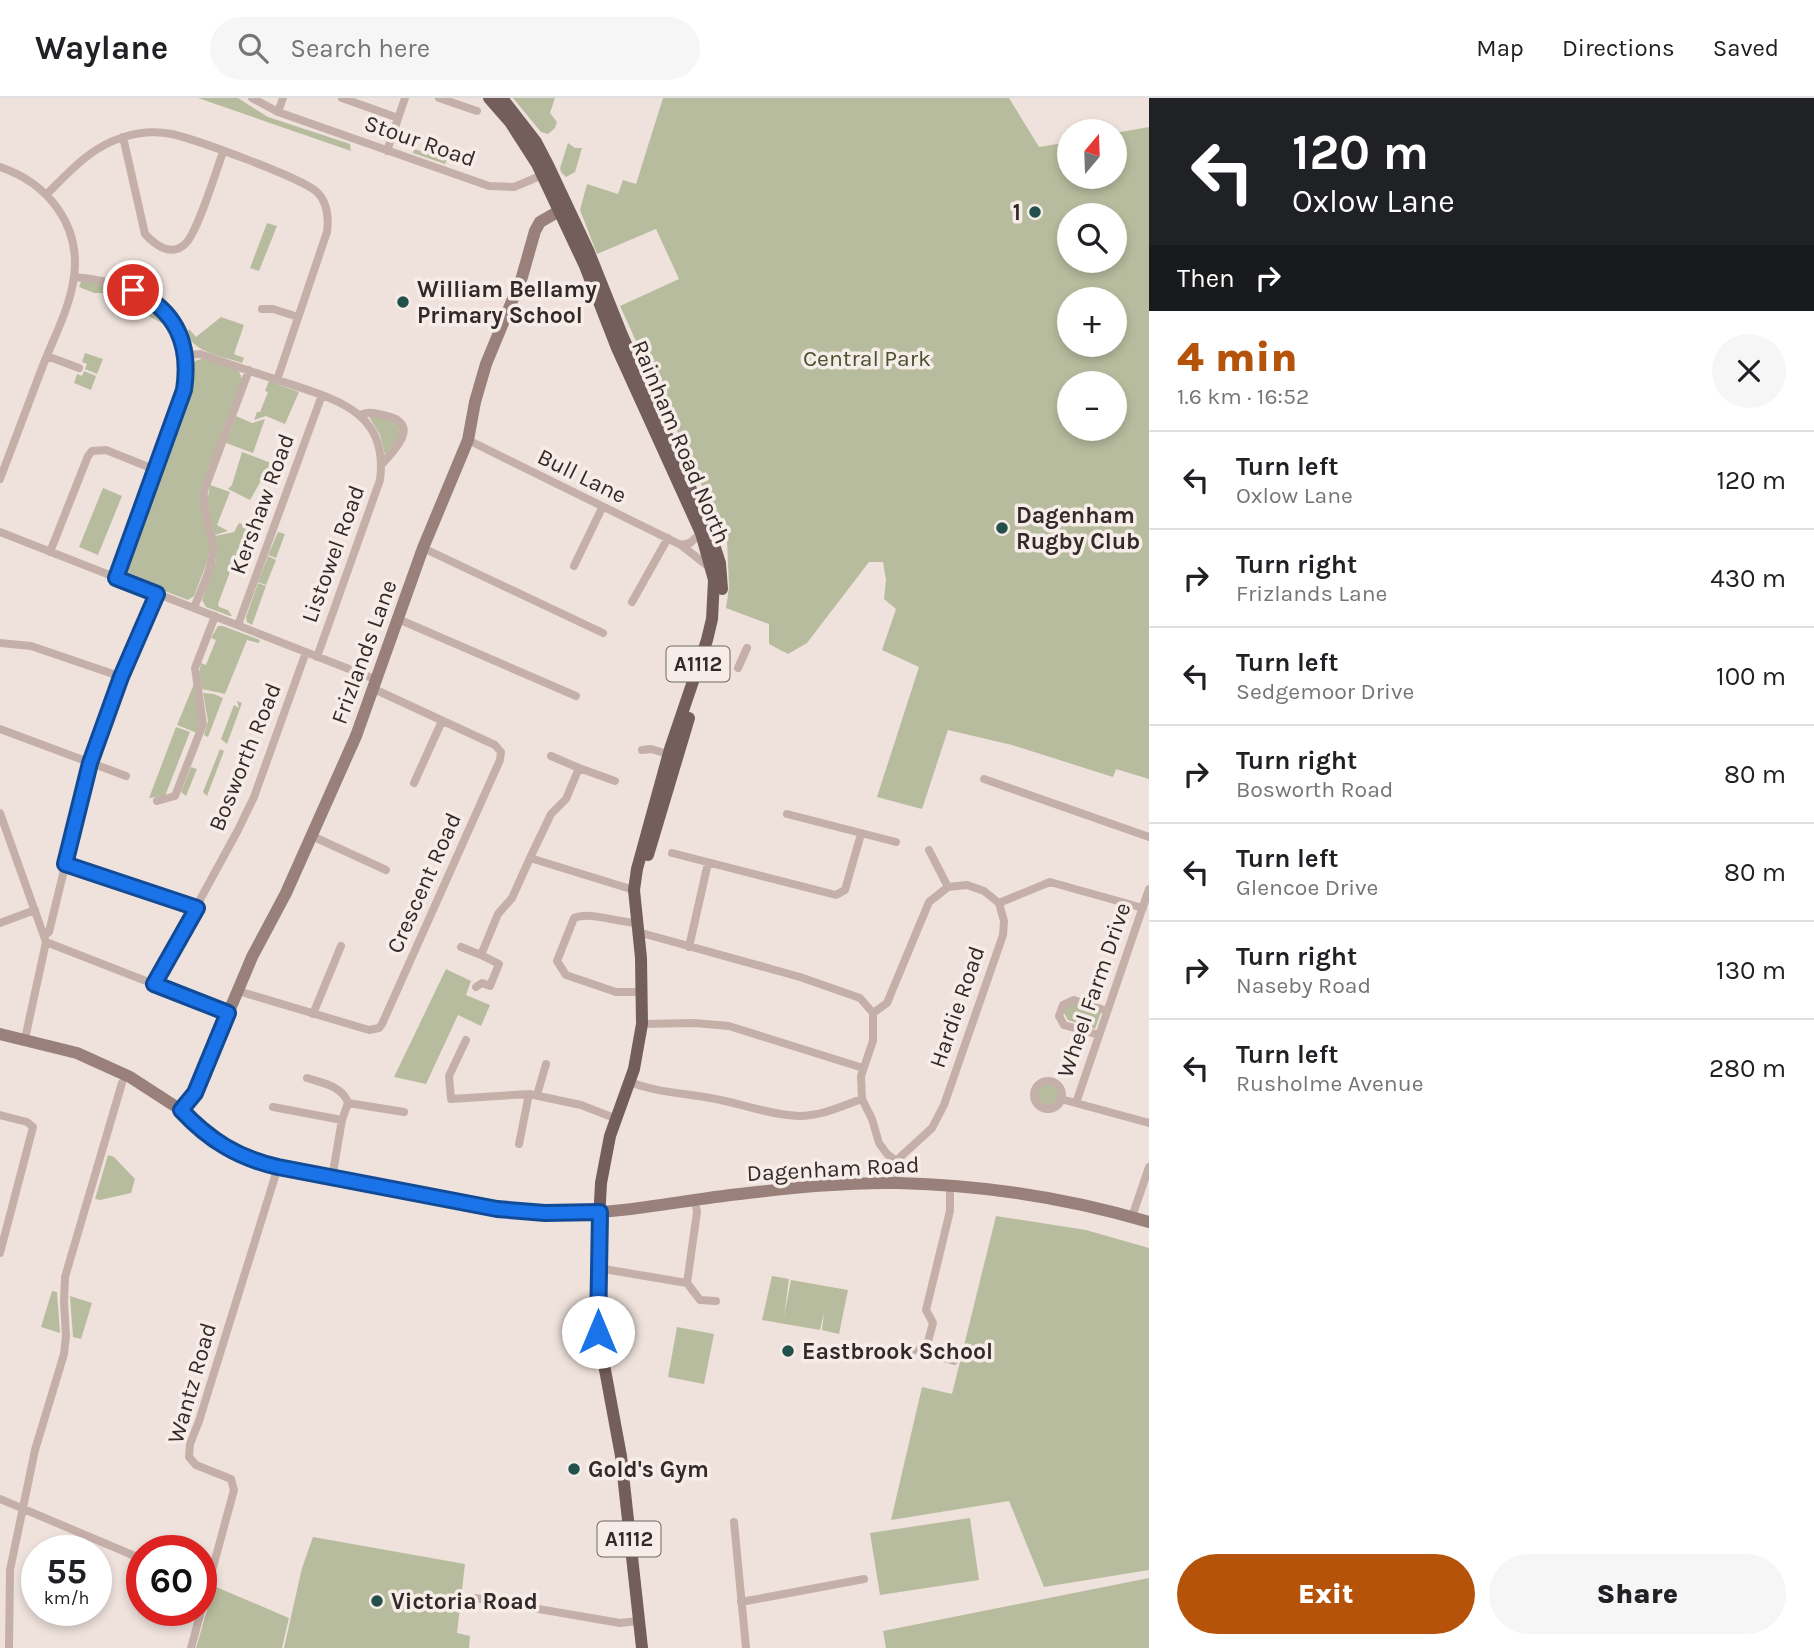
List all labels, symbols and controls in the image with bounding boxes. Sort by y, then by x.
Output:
search box [210,17,700,80]
text: Waylane [35,29,168,67]
icon: search [234,29,272,67]
text: Search here [290,33,430,64]
text: Map [1476,34,1524,62]
text: Directions [1562,34,1675,62]
text: Saved [1713,34,1779,62]
street label: Stour Road [361,109,479,173]
north arrow [1057,119,1127,189]
map controls [1057,119,1127,441]
text: 120 m [1292,124,1429,181]
icon: left [1177,126,1268,217]
text: Oxlow Lane [1292,183,1455,220]
place label: 1 [1013,199,1021,226]
button: search [1057,203,1127,273]
marker: 1 [1027,204,1043,220]
icon: right [1249,259,1287,297]
pin [103,260,163,320]
text: Then [1177,263,1235,294]
icon: arrive [114,271,152,309]
place label: William Bellamy Primary School [417,276,597,329]
button: + [1057,287,1127,357]
marker: William Bellamy Primary School [395,294,411,310]
text: 4 min [1177,332,1298,382]
button: close [1712,334,1786,408]
street label: Rainham Road North [626,336,736,548]
park label: Central Park [803,345,931,372]
button: − [1057,371,1127,441]
text: 1.6 km · 16:52 [1177,383,1309,410]
street label: Kershaw Road [224,430,300,578]
street label: Bull Lane [533,443,631,509]
text: Turn left [1236,451,1338,482]
icon: left [1177,461,1215,499]
text: 120 m [1716,465,1786,496]
street label: Listowel Road [296,482,370,626]
text: Oxlow Lane [1236,482,1353,509]
place label: Dagenham Rugby Club [1016,502,1140,555]
marker: Dagenham Rugby Club [994,520,1010,536]
text: Turn right [1236,549,1357,580]
icon: right [1177,559,1215,597]
text: 430 m [1710,563,1786,594]
street label: Frizlands Lane [325,576,403,728]
text: Frizlands Lane [1236,580,1387,607]
road number: A1112 [666,646,730,682]
text: Turn left [1236,647,1338,678]
icon: left [1177,657,1215,695]
text: 100 m [1716,661,1786,692]
text: Sedgemoor Drive [1236,678,1414,705]
street label: Bosworth Road [203,679,287,835]
text: Turn right [1236,745,1357,776]
icon: right [1177,755,1215,793]
text: 80 m [1724,759,1786,790]
text: Bosworth Road [1236,776,1393,803]
street label: Crescent Road [381,809,467,957]
text: Turn left [1236,843,1338,874]
icon: left [1177,853,1215,891]
text: 80 m [1724,857,1786,888]
text: Glencoe Drive [1236,874,1378,901]
street label: Wheel Farm Drive [1051,899,1137,1081]
text: Turn right [1236,941,1357,972]
street label: Hardie Road [924,943,990,1071]
icon: right [1177,951,1215,989]
text: 130 m [1716,955,1786,986]
text: Naseby Road [1236,972,1371,999]
text: Turn left [1236,1039,1338,1070]
icon: left [1177,1049,1215,1087]
text: 280 m [1709,1053,1786,1084]
text: Rusholme Avenue [1236,1070,1423,1097]
street label: Dagenham Road [746,1151,920,1187]
position arrow [561,1295,635,1369]
street label: Wantz Road [162,1320,222,1446]
place label: Eastbrook School [802,1338,993,1365]
marker: Eastbrook School [780,1343,796,1359]
place label: Gold's Gym [588,1456,709,1483]
marker: Gold's Gym [566,1461,582,1477]
road number: A1112 [598,1522,660,1556]
speed limit sign: 60 [126,1535,217,1626]
text: 55 [46,1551,87,1592]
button: Exit [1177,1554,1475,1634]
button: Share [1489,1554,1786,1634]
text: km/h [44,1587,89,1609]
place label: Victoria Road [391,1588,538,1615]
marker: Victoria Road [369,1593,385,1609]

